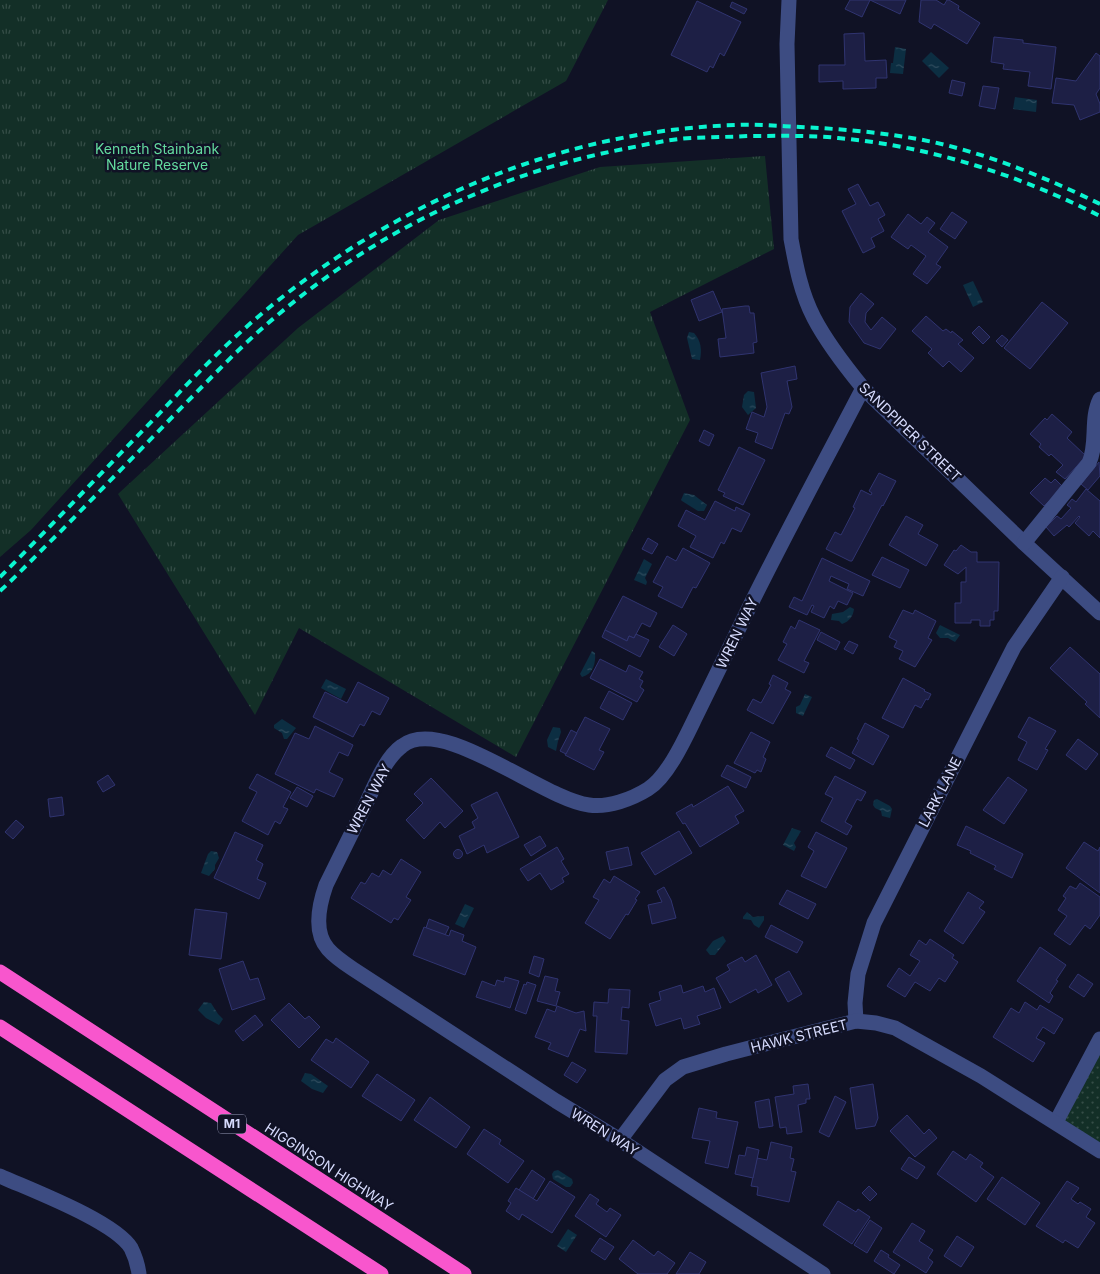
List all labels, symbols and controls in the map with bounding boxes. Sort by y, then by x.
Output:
park label: Kenneth Stainbank Nature Reserve [95,140,219,173]
street label: SANDPIPER STREET [856,379,965,485]
street label: WREN WAY [712,594,761,671]
street label: LARK LANE [915,754,964,830]
street label: WREN WAY [343,760,394,837]
street label: HAWK STREET [749,1015,849,1056]
street label: WREN WAY [568,1104,643,1159]
road number: M1 [218,1114,246,1134]
street label: HIGGINSON HIGHWAY [262,1119,397,1215]

